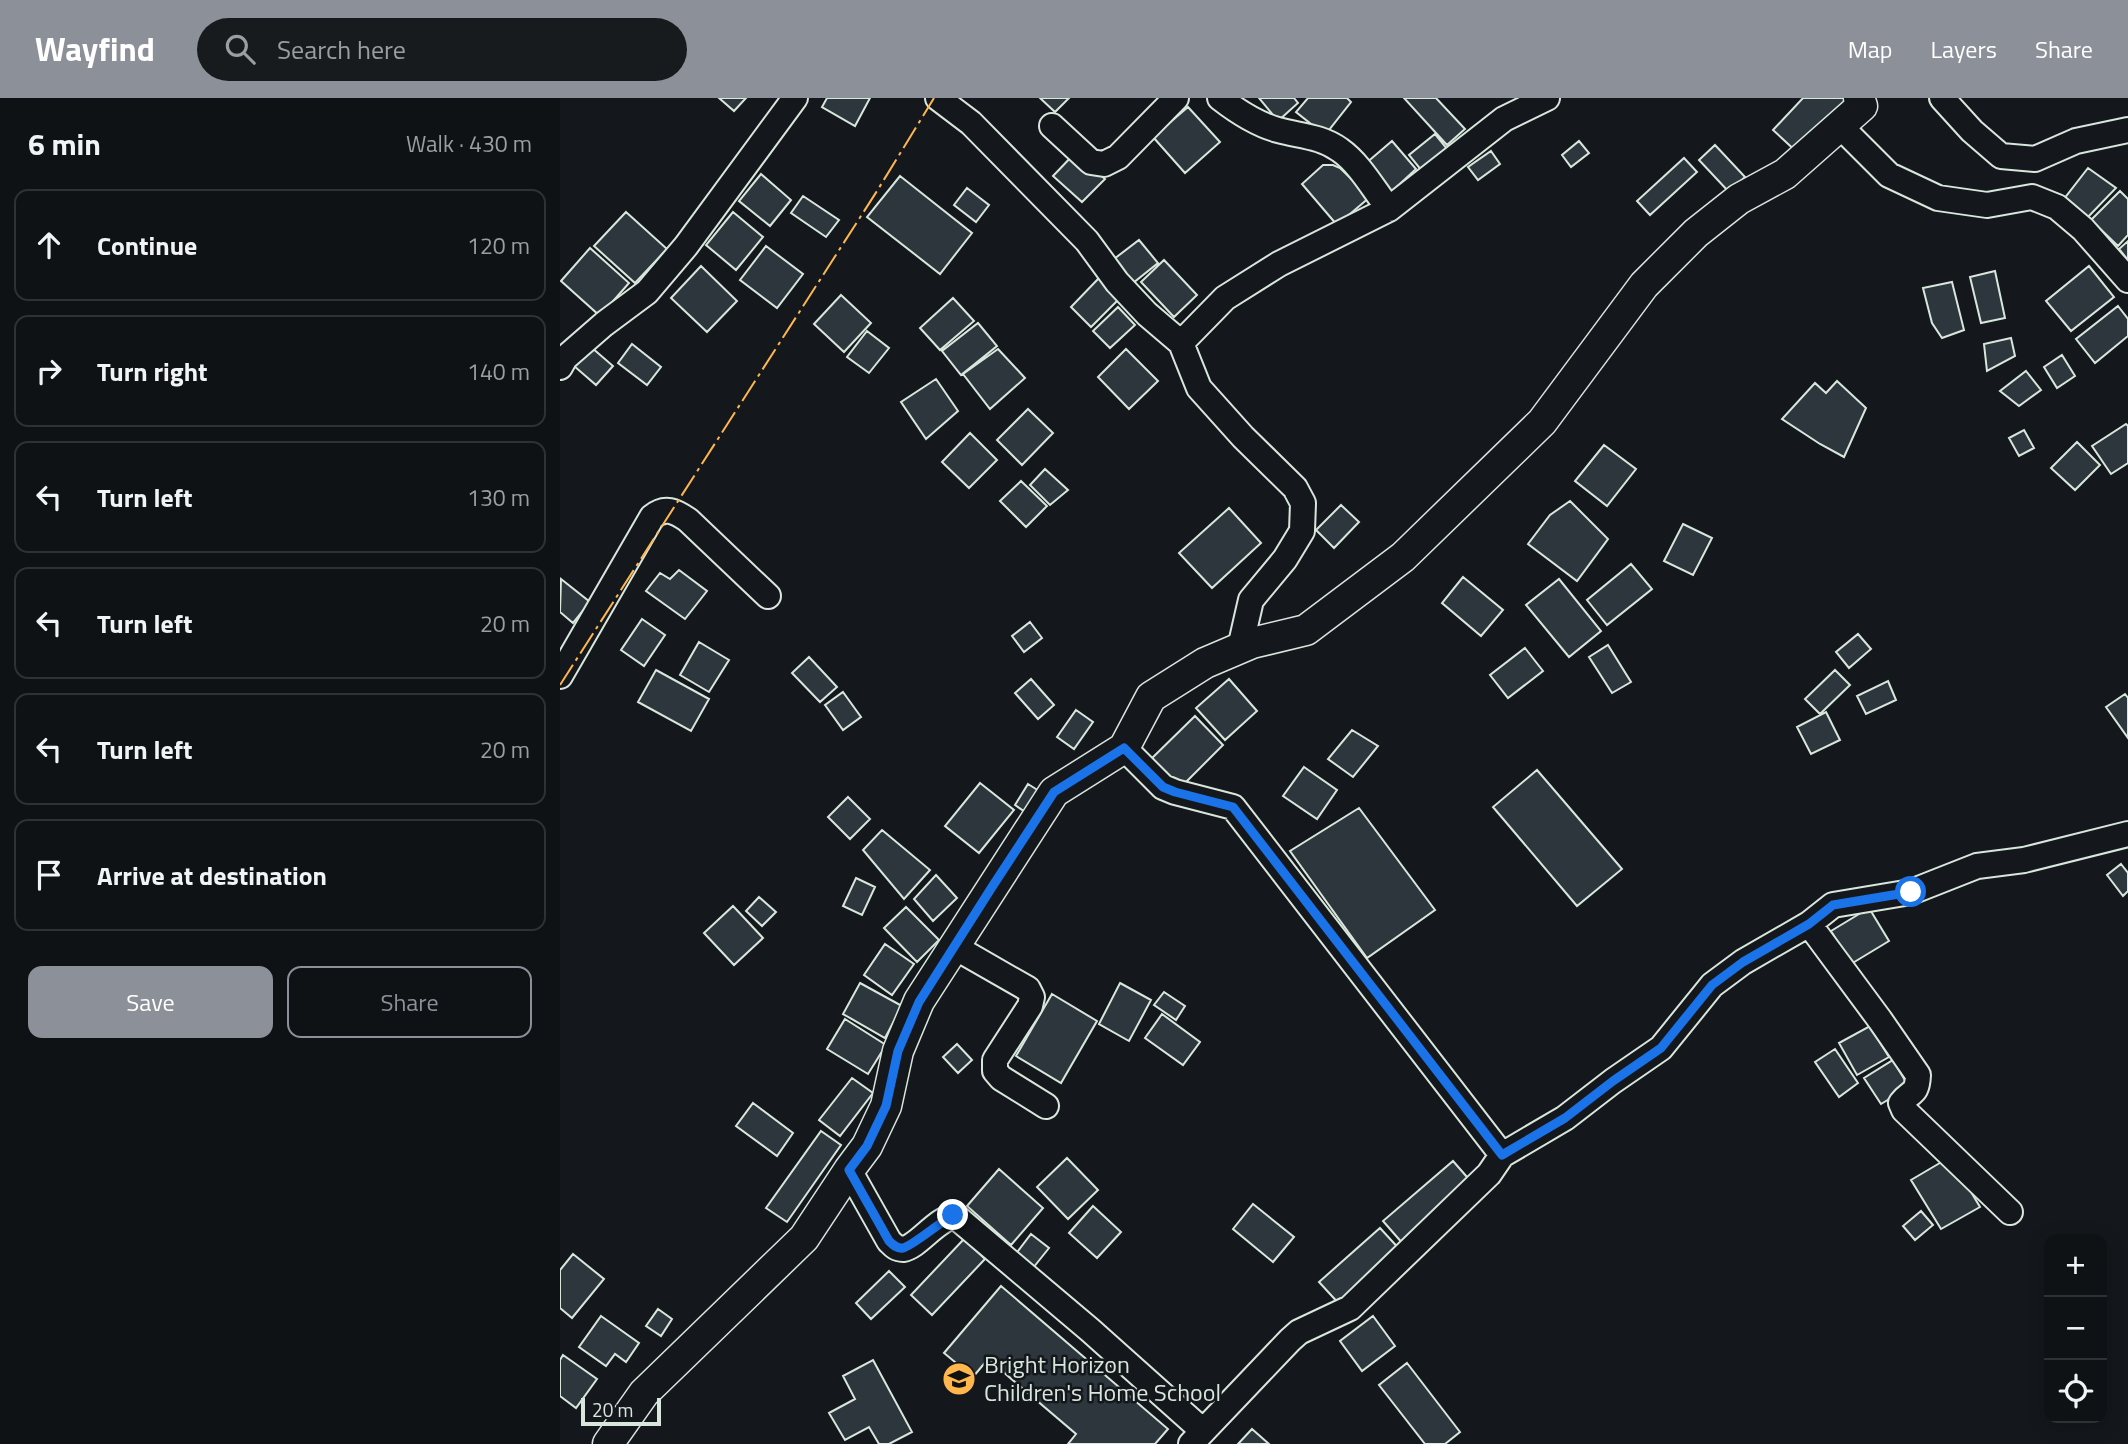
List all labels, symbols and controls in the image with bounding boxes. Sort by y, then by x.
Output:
search box [197,18,687,81]
text: Wayfind [35,24,155,74]
icon: search [221,30,259,68]
text: Search here [277,30,406,69]
text: Map [1848,31,1893,67]
text: Layers [1931,31,1997,67]
text: Share [2035,31,2093,67]
text: 6 min [28,121,101,167]
text: Walk · 430 m [406,126,532,161]
icon: ahead [30,226,68,264]
text: Continue [97,226,197,265]
text: 120 m [467,228,530,263]
icon: right [30,352,68,390]
text: Turn right [97,352,208,391]
text: 140 m [467,354,530,389]
icon: left [30,478,68,516]
text: Turn left [97,478,192,517]
text: 130 m [467,480,530,515]
icon: left [30,604,68,642]
text: Turn left [97,604,192,643]
text: 20 m [480,606,530,641]
icon: left [30,730,68,768]
text: Turn left [97,730,192,769]
text: 20 m [480,732,530,767]
icon: arrive [30,856,68,894]
text: Arrive at destination [97,856,327,895]
route start [1895,876,1926,907]
button: Save [28,966,273,1038]
button: Share [287,966,532,1038]
route end [937,1199,968,1230]
map controls [2044,1234,2107,1423]
button: + [2044,1234,2107,1297]
button: − [2044,1297,2107,1360]
place label: Bright Horizon Children's Home School [984,1346,1221,1410]
school or university icon: Bright Horizon Children's Home School [940,1360,978,1398]
button: locate [2044,1360,2107,1423]
scale bar [581,1395,662,1427]
text: 20 m [592,1395,633,1424]

